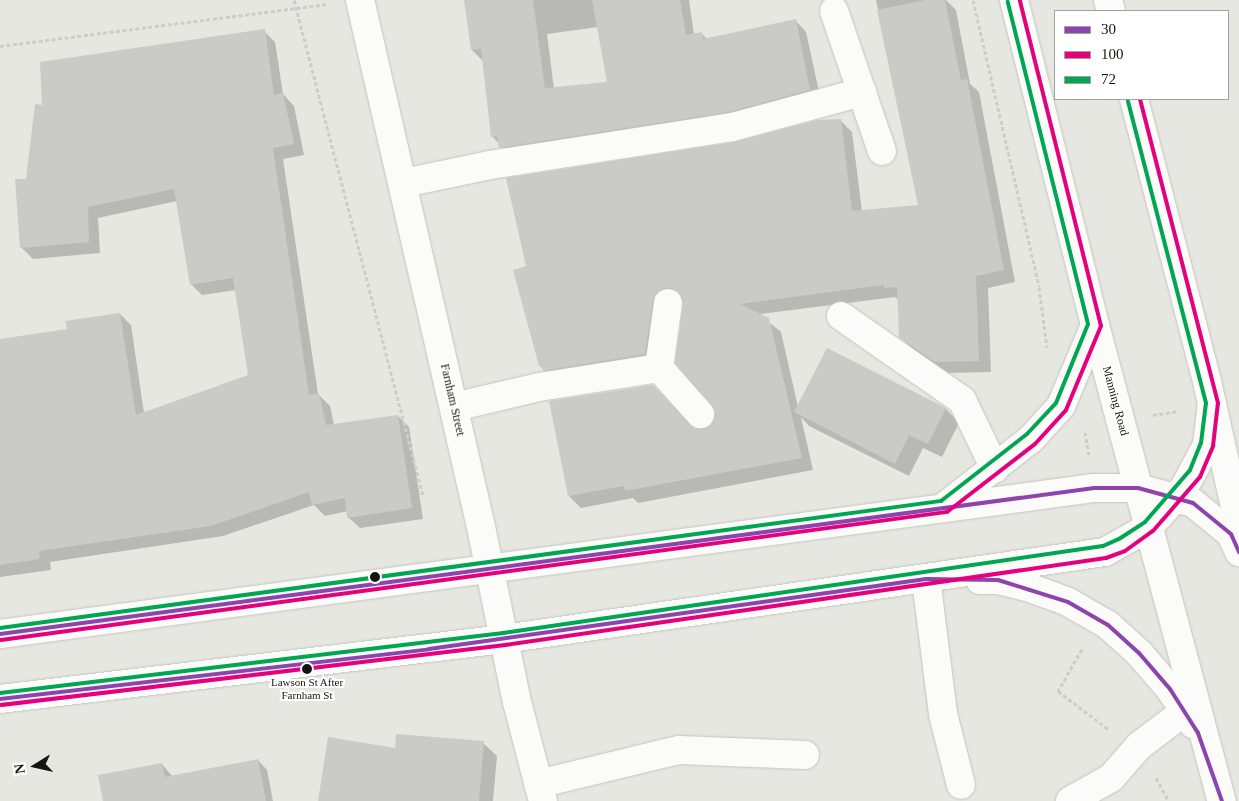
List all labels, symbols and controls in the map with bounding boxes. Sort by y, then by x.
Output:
legend [1054,10,1229,100]
text: 30 [1101,21,1116,37]
text: 100 [1101,46,1124,62]
text: 72 [1101,71,1116,87]
street label: Farnham Street [437,363,467,437]
street label: Manning Road [1099,365,1131,437]
unlabelled marker [370,572,380,582]
marker: Lawson St After Farnham St [302,664,312,674]
place label: Lawson St After Farnham St [271,676,343,702]
north arrow [10,741,60,791]
text: N [11,762,28,775]

